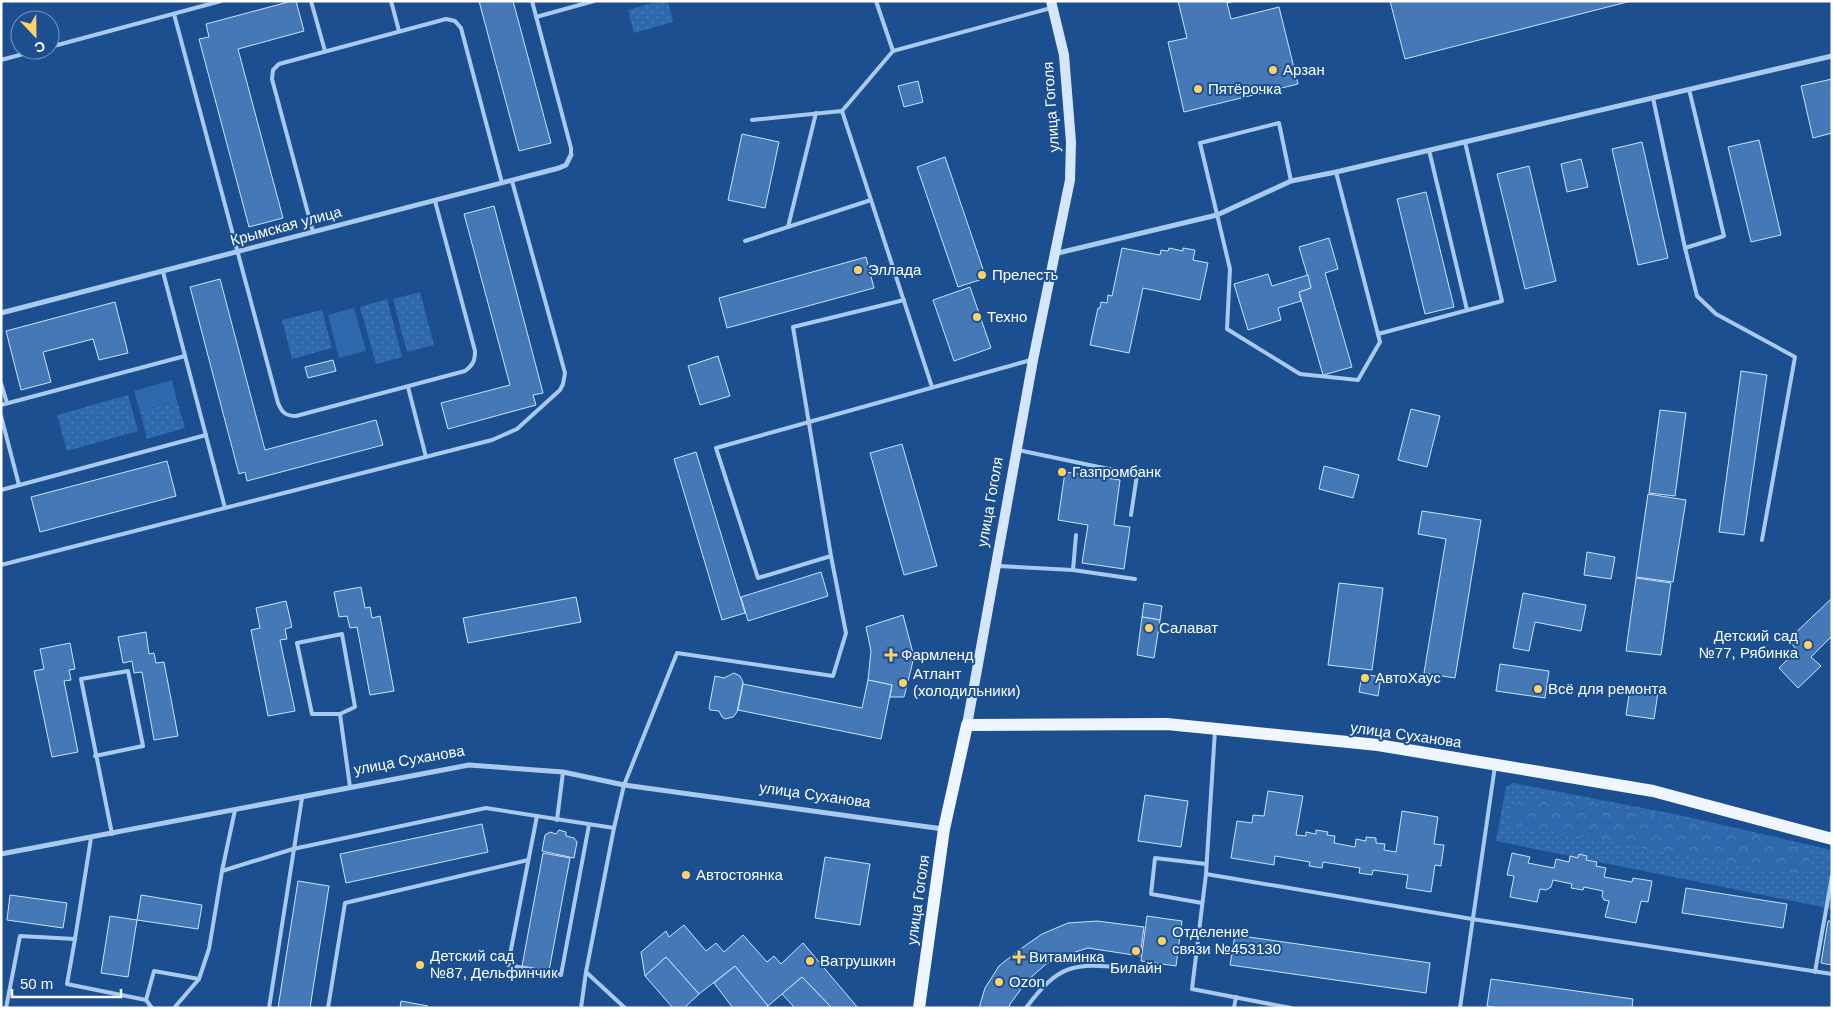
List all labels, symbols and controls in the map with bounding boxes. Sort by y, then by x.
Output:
north arrow [10,10,60,60]
text: С [32,38,48,56]
street label: улица Гоголя [1039,61,1062,153]
place label: Арзан [1283,61,1325,78]
marker: Арзан [1267,64,1279,76]
place label: Пятёрочка [1208,80,1282,97]
marker: Пятёрочка [1192,83,1204,95]
street label: Крымская улица [228,202,344,249]
place label: Эллада [868,261,922,278]
marker: Эллада [852,264,864,276]
place label: Прелесть [992,266,1058,283]
marker: Прелесть [976,269,988,281]
place label: Техно [987,308,1027,325]
marker: Техно [971,311,983,323]
street label: улица Гоголя [973,456,1006,548]
place label: Газпромбанк [1072,463,1161,480]
marker: Газпромбанк [1056,466,1068,478]
place label: Салават [1159,619,1218,636]
marker: Салават [1143,622,1155,634]
place label: Детский сад №77, Рябинка [1699,627,1799,661]
marker: Детский сад №77, Рябинка [1802,639,1814,651]
place label: Фармленд [901,646,974,663]
marker: Фармленд [885,649,897,661]
place label: Атлант (холодильники) [913,665,1021,699]
place label: АвтоХаус [1375,669,1441,686]
marker: АвтоХаус [1359,672,1371,684]
marker: Атлант (холодильники) [897,677,909,689]
place label: Всё для ремонта [1548,680,1667,697]
marker: Всё для ремонта [1532,683,1544,695]
street label: улица Суханова [1349,718,1463,751]
street label: улица Суханова [352,741,466,778]
street label: улица Суханова [758,778,872,811]
street label: улица Гоголя [903,854,932,946]
place label: Автостоянка [696,866,784,883]
marker: Автостоянка [680,869,692,881]
place label: Отделение связи №453130 [1172,923,1281,957]
marker: Отделение связи №453130 [1156,935,1168,947]
marker: Билайн [1130,945,1142,957]
place label: Детский сад №87, Дельфинчик [430,947,558,981]
place label: Витаминка [1029,948,1105,965]
marker: Витаминка [1013,951,1025,963]
place label: Ватрушкин [820,952,896,969]
marker: Ватрушкин [804,955,816,967]
marker: Детский сад №87, Дельфинчик [414,959,426,971]
place label: Билайн [1110,959,1162,976]
scale bar [12,966,121,998]
place label: Ozon [1009,973,1045,990]
text: 50 m [20,975,53,992]
marker: Ozon [993,976,1005,988]

